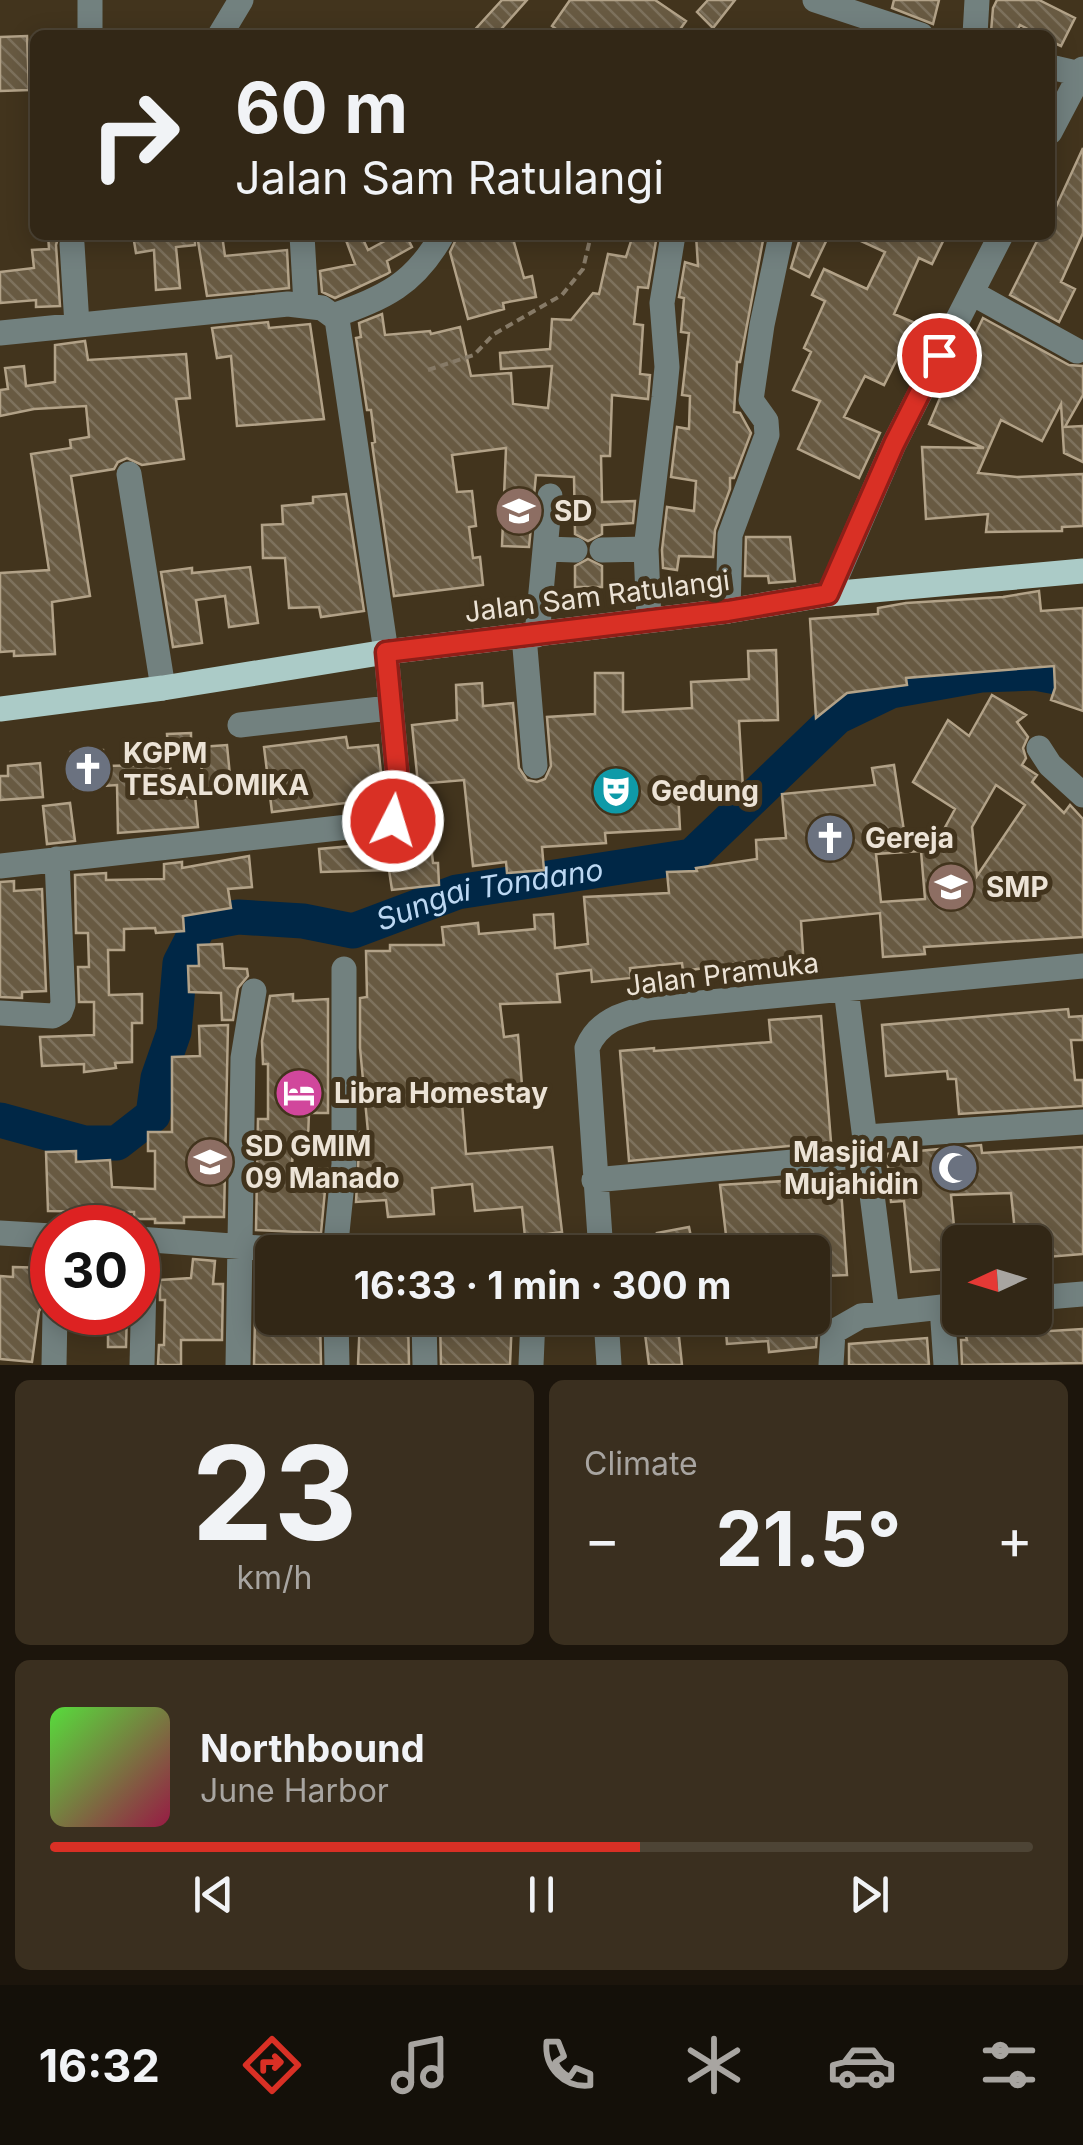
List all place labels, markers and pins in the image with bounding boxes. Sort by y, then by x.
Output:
pin [897,313,982,398]
school or university icon: SD [493,485,545,537]
place label: SD [554,494,593,528]
place label: KGPM TESALOMIKA [123,736,309,802]
church icon: KGPM TESALOMIKA [62,743,114,795]
theatre icon: Gedung [590,765,642,817]
place label: Gedung [651,774,759,808]
church icon: Gereja [804,812,856,864]
place label: Gereja [865,821,954,855]
school or university icon: SMP [925,861,977,913]
place label: SMP [986,870,1049,904]
hotel icon: Libra Homestay [273,1067,325,1119]
place label: Libra Homestay [334,1076,548,1110]
place label: SD GMIM 09 Manado [245,1129,400,1195]
place label: Masjid Al Mujahidin [784,1135,919,1201]
school or university icon: SD GMIM 09 Manado [184,1136,236,1188]
mosque icon: Masjid Al Mujahidin [928,1142,980,1194]

